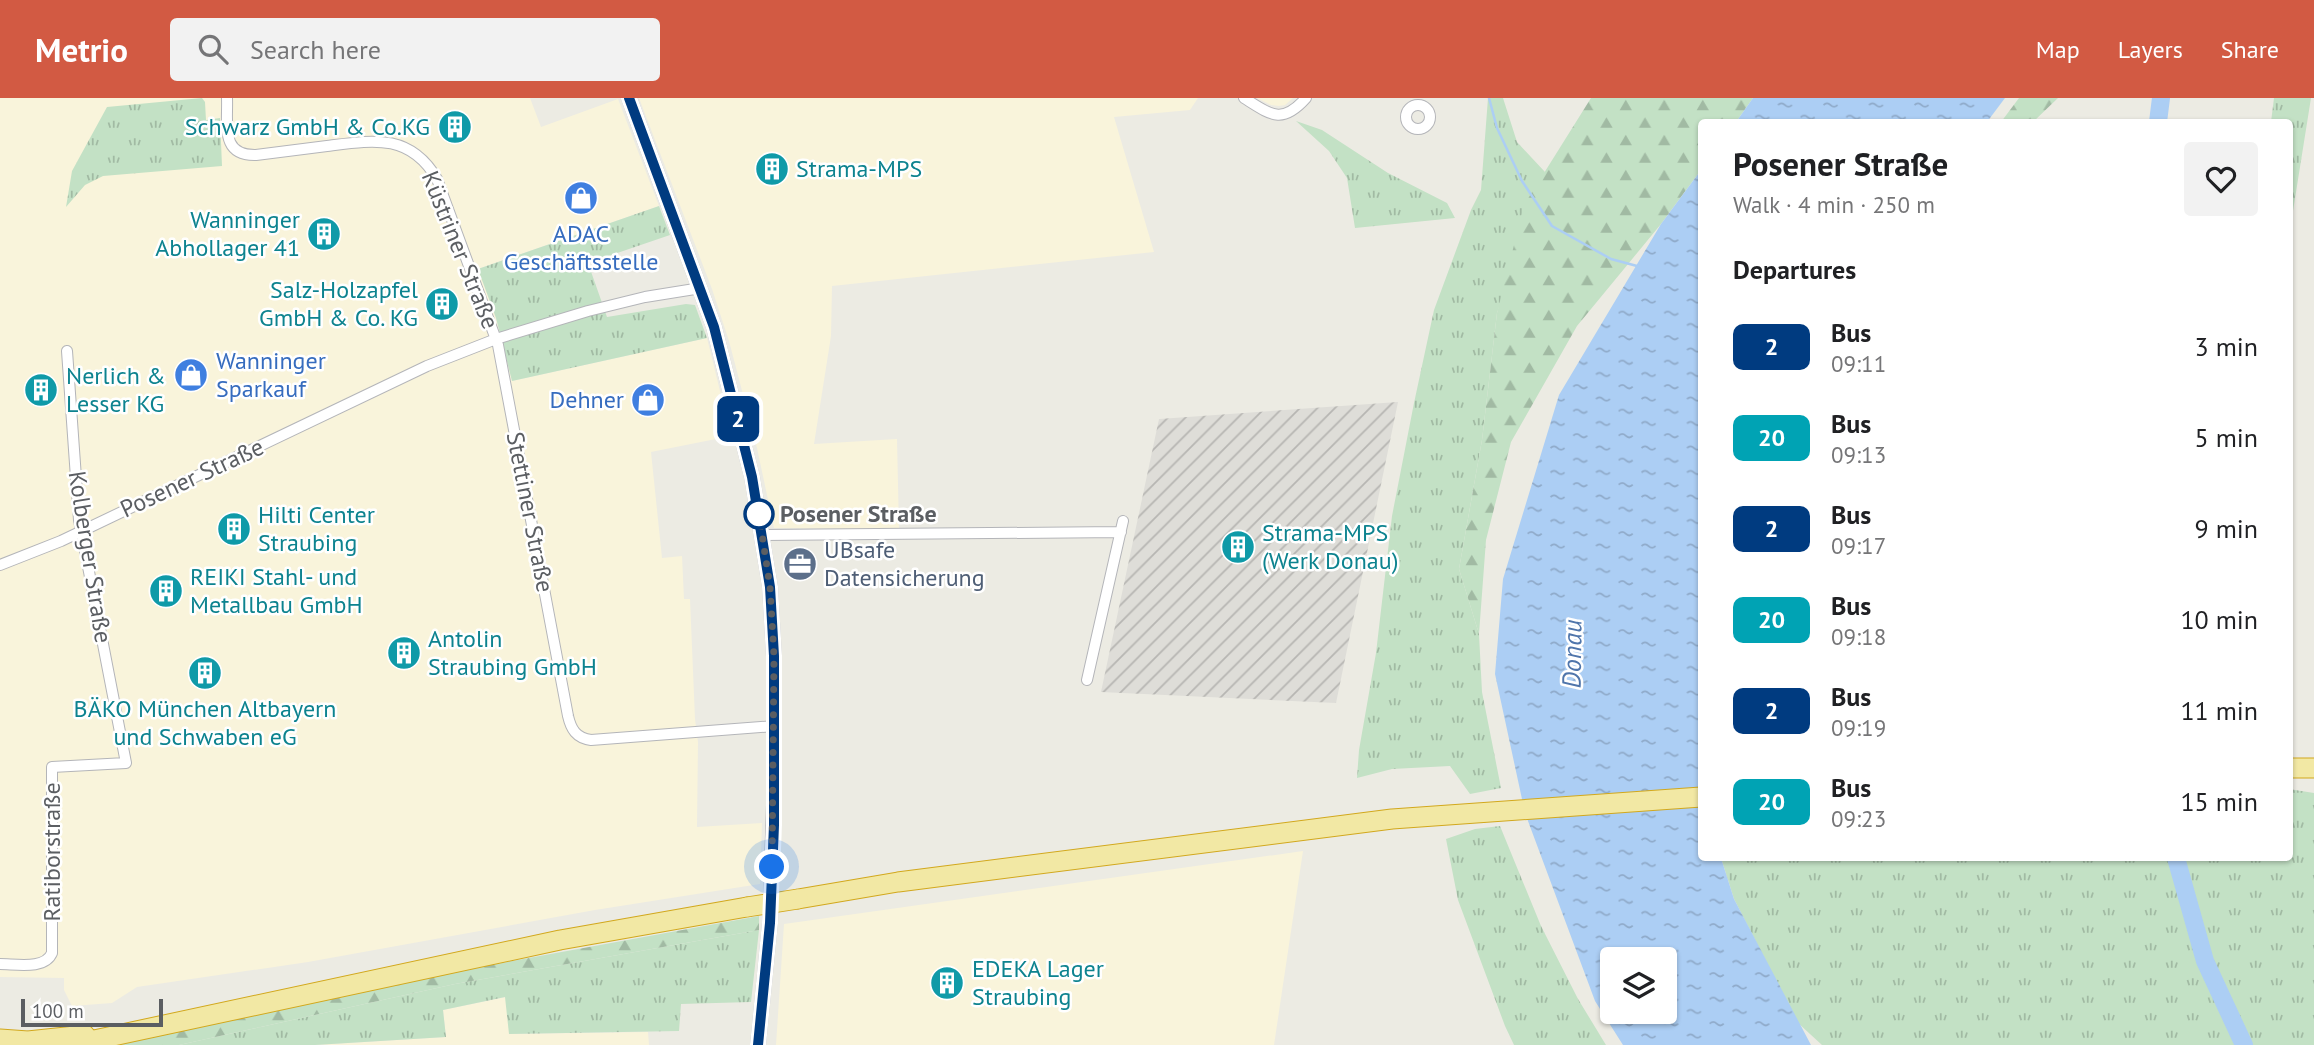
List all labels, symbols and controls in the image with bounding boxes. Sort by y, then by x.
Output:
search box [170,18,660,81]
text: Metrio [35,28,128,71]
icon: search [194,30,232,68]
text: Search here [250,33,381,66]
text: Map [2036,34,2080,65]
text: Layers [2118,34,2183,65]
text: Share [2221,34,2279,65]
building icon: Schwarz GmbH & Co.KG [436,108,474,146]
place label: Schwarz GmbH & Co.KG [185,111,430,142]
text: Posener Straße [1733,142,1948,185]
button: heart [2184,142,2258,216]
building icon: Strama-MPS [753,150,791,188]
place label: Strama-MPS [796,153,922,184]
street label: Küstriner Straße [415,166,506,333]
shop icon: ADAC Geschäftsstelle [562,179,600,217]
text: Walk · 4 min · 250 m [1733,190,1935,219]
place label: Wanninger Abhollager 41 [155,204,300,263]
building icon: Wanninger Abhollager 41 [305,215,343,253]
place label: ADAC Geschäftsstelle [504,218,658,277]
text: Departures [1733,253,1856,286]
place label: Salz-Holzapfel GmbH & Co. KG [259,274,418,333]
building icon: Salz-Holzapfel GmbH & Co. KG [423,285,461,323]
text: Bus [1831,316,1871,349]
text: 3 min [2195,330,2258,363]
text: 2 [1765,331,1778,362]
place label: Wanninger Sparkauf [216,345,326,404]
text: 09:11 [1831,349,1886,378]
shop icon: Wanninger Sparkauf [172,356,210,394]
place label: Nerlich & Lesser KG [66,360,166,419]
building icon: Nerlich & Lesser KG [22,371,60,409]
shop icon: Dehner [629,381,667,419]
place label: Dehner [550,384,624,415]
line badge: 2 [715,396,761,442]
text: 2 [731,403,745,434]
text: Bus [1831,407,1871,440]
text: 5 min [2195,421,2258,454]
text: 20 [1758,422,1785,453]
street label: Stettiner Straße [500,429,561,595]
street label: Posener Straße [115,431,269,524]
text: 09:13 [1831,440,1886,469]
street label: Kolberger Straße [62,469,119,645]
place label: Posener Straße [780,498,937,529]
text: Bus [1831,498,1871,531]
place label: Hilti Center Straubing [258,499,375,558]
marker: Posener Straße [744,499,774,529]
building icon: Hilti Center Straubing [215,510,253,548]
text: 9 min [2195,512,2258,545]
text: 2 [1765,513,1778,544]
place label: Strama-MPS (Werk Donau) [1262,517,1398,576]
building icon: Strama-MPS (Werk Donau) [1219,528,1257,566]
text: 09:17 [1831,531,1886,560]
place label: UBsafe Datensicherung [824,534,985,593]
office icon: UBsafe Datensicherung [781,545,819,583]
place label: REIKI Stahl- und Metallbau GmbH [190,561,363,620]
building icon: REIKI Stahl- und Metallbau GmbH [147,572,185,610]
text: Bus [1831,589,1871,622]
text: 10 min [2180,603,2258,636]
text: 20 [1758,604,1785,635]
water label: Donau [1554,619,1589,689]
text: 09:18 [1831,622,1886,651]
place label: Antolin Straubing GmbH [428,623,597,682]
building icon: Antolin Straubing GmbH [385,634,423,672]
building icon: BÄKO München Altbayern und Schwaben eG [186,654,224,692]
text: Bus [1831,680,1871,713]
place label: BÄKO München Altbayern und Schwaben eG [74,693,336,752]
text: 11 min [2180,694,2258,727]
text: 2 [1765,695,1778,726]
text: 09:19 [1831,713,1886,742]
text: Bus [1831,771,1871,804]
street label: Ratiborstraße [36,782,67,922]
text: 15 min [2180,785,2258,818]
text: 20 [1758,786,1785,817]
text: 09:23 [1831,804,1886,833]
your location [754,849,789,884]
map controls [1600,947,1677,1024]
button: layers [1600,947,1677,1024]
place label: EDEKA Lager Straubing [972,953,1104,1012]
building icon: EDEKA Lager Straubing [928,964,966,1002]
scale bar [21,996,163,1028]
text: 100 m [32,999,84,1023]

